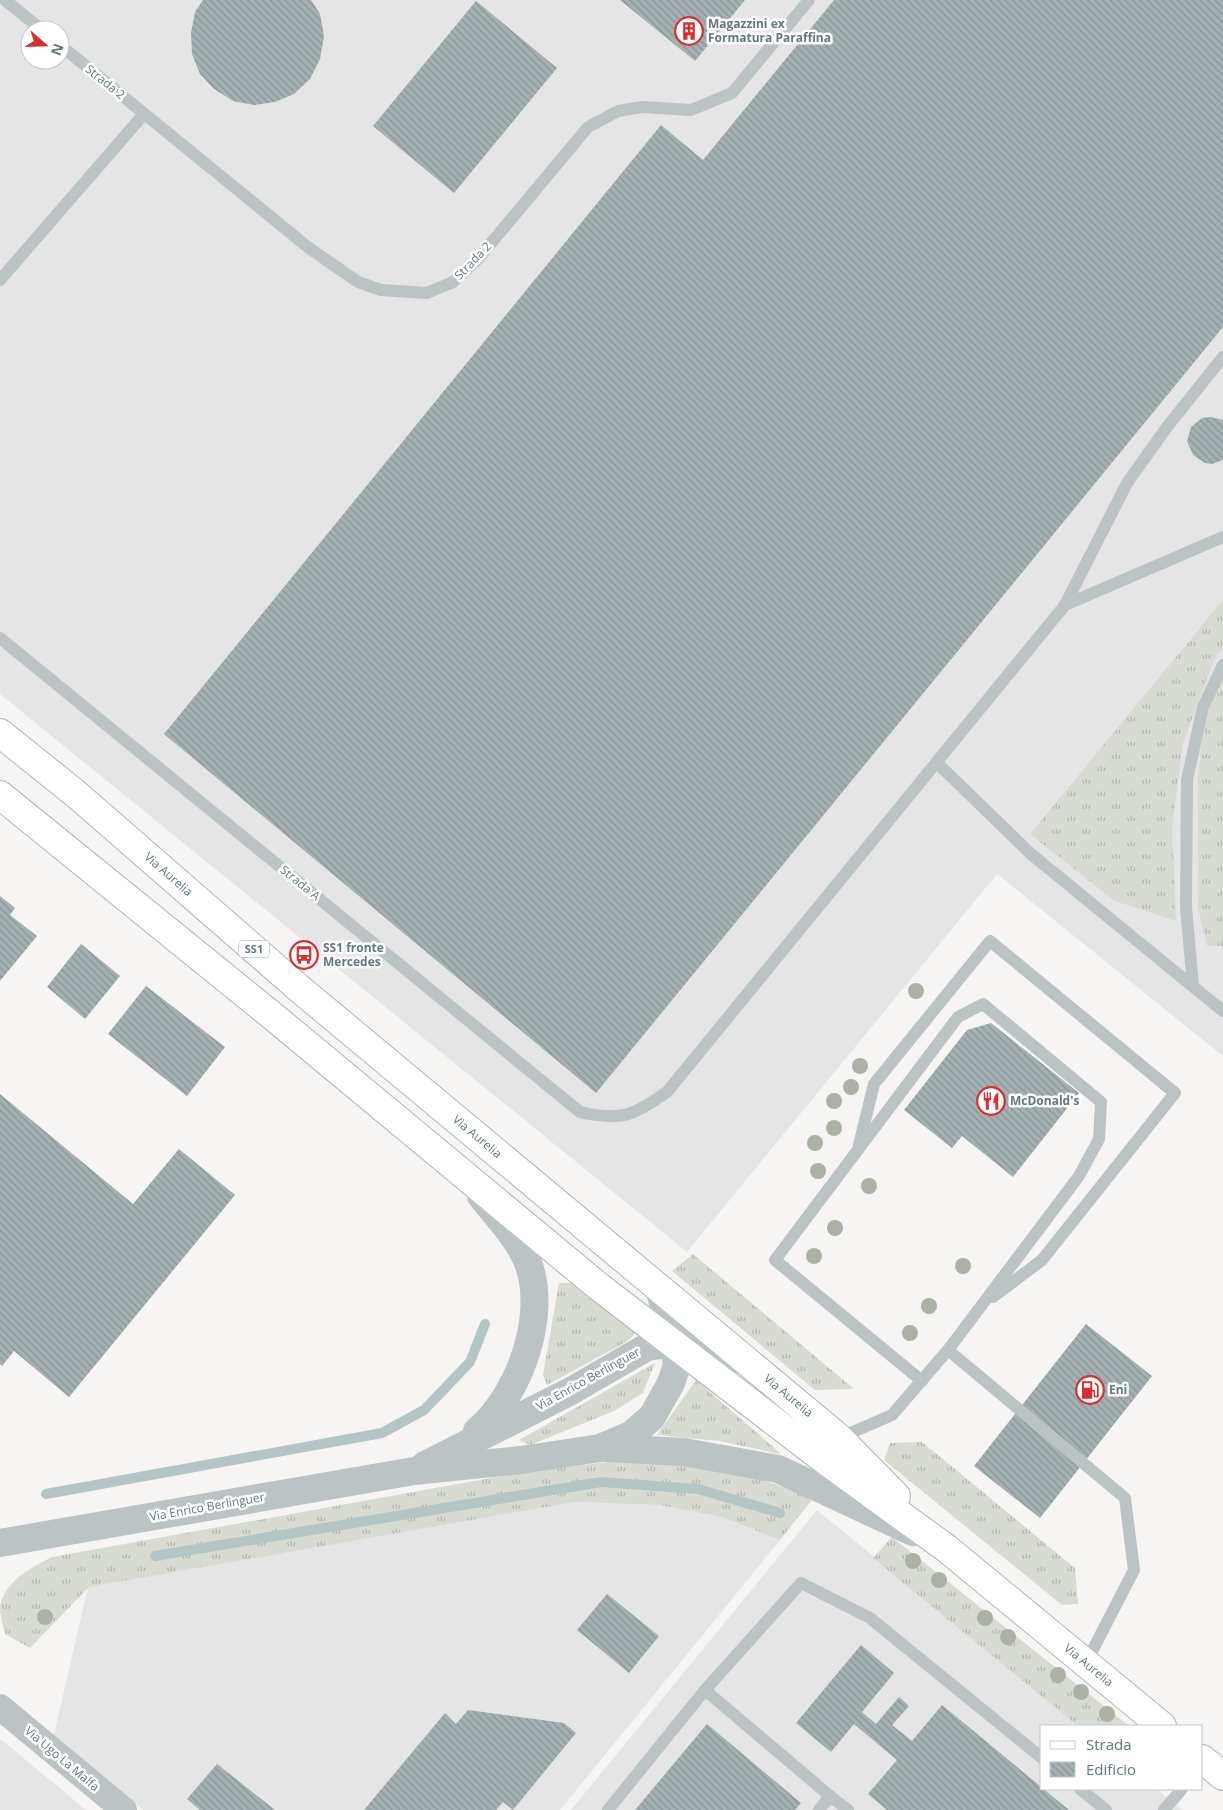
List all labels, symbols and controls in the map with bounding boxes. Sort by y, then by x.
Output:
place label: Magazzini ex Formatura Paraffina [708,15,831,46]
building icon: Magazzini ex Formatura Paraffina [674,16,704,46]
north arrow [20,20,70,70]
text: N [47,41,69,58]
street label: Strada 2 [82,60,129,103]
street label: Strada 2 [450,238,495,283]
street label: Via Aurelia [141,848,197,900]
street label: Strada A [277,861,324,904]
place label: SS1 fronte Mercedes [323,939,384,970]
bus stop icon: SS1 fronte Mercedes [289,940,319,970]
road number: SS1 [239,941,269,958]
restaurant icon: McDonald's [976,1086,1006,1116]
place label: McDonald's [1010,1092,1079,1109]
street label: Via Aurelia [449,1111,506,1162]
street label: Via Enrico Berlinguer [533,1343,643,1414]
street label: Via Aurelia [760,1370,817,1421]
fuel station icon: Eni [1075,1375,1105,1405]
place label: Eni [1109,1381,1127,1398]
street label: Via Enrico Berlinguer [148,1488,266,1525]
street label: Via Aurelia [1060,1640,1117,1690]
street label: Via Ugo La Malfa [21,1722,103,1795]
legend [1040,1725,1203,1790]
text: Strada [1086,1734,1132,1754]
text: Edificio [1086,1759,1136,1779]

